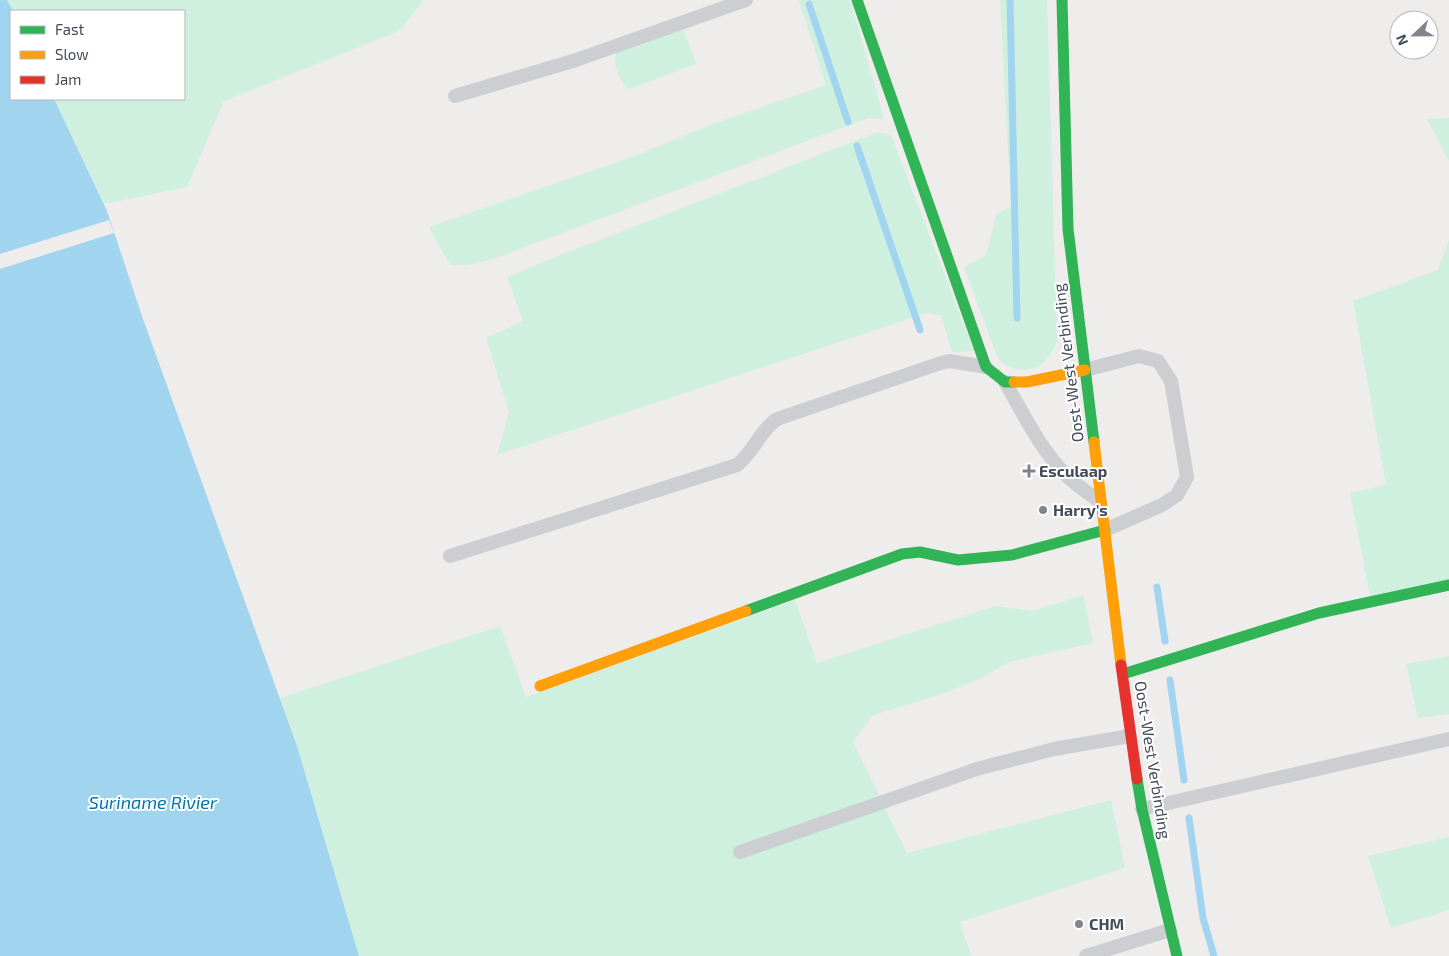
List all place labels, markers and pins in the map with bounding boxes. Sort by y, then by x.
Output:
place label: Esculaap [1039,461,1107,480]
marker: Esculaap [1023,465,1035,477]
place label: Harry's [1053,500,1108,520]
marker: Harry's [1037,504,1049,516]
place label: CHM [1089,914,1124,933]
marker: CHM [1073,918,1085,930]

